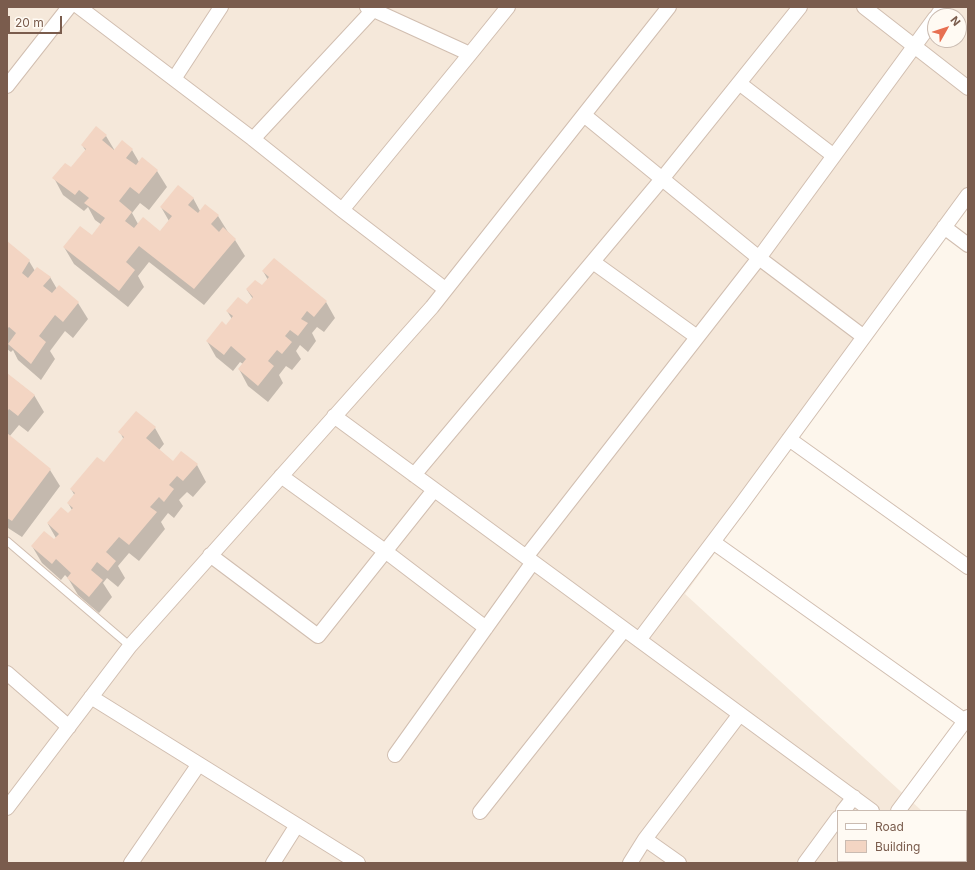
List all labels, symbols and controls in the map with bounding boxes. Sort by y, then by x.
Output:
scale bar [10,8,64,34]
north arrow [927,8,967,48]
text: N [947,13,964,29]
text: 20 m [15,15,44,30]
legend [837,810,967,862]
text: Road [875,819,904,834]
text: Building [875,839,920,854]

